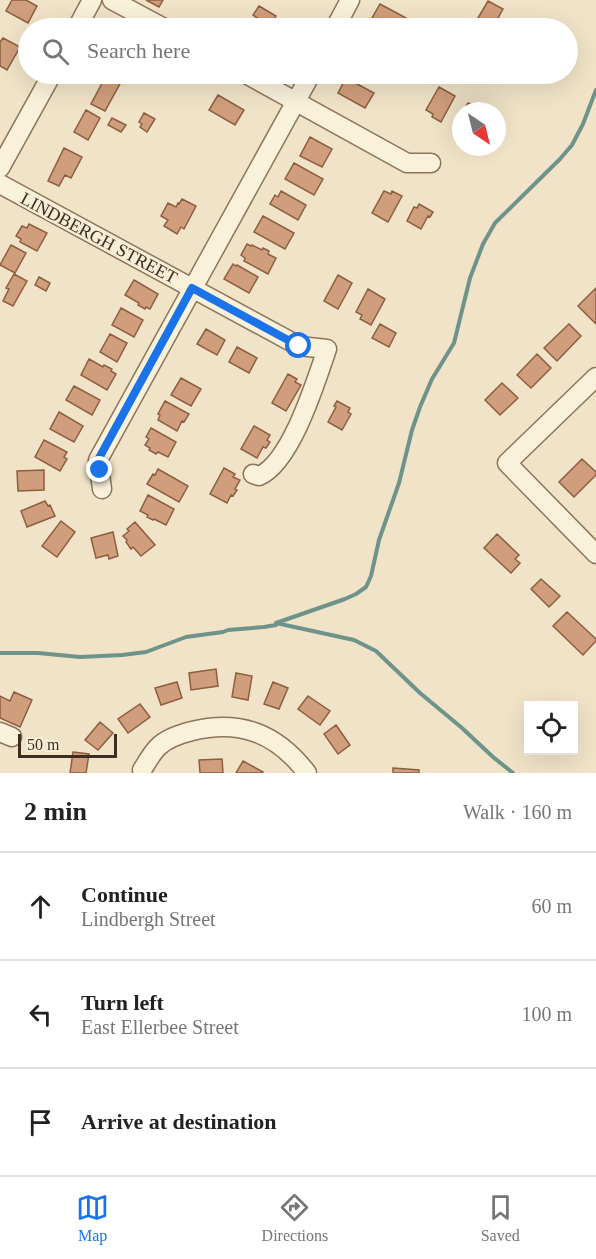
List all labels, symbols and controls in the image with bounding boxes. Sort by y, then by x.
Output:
search box [18,18,578,84]
icon: search [39,35,72,68]
text: Search here [87,38,190,63]
north arrow [452,102,506,156]
street label: LINDBERGH STREET [17,188,181,288]
route start [285,332,311,358]
route end [86,456,112,482]
map controls [524,701,578,755]
button: locate [524,701,578,755]
scale bar [18,731,117,758]
text: 50 m [27,736,59,753]
text: 2 min [24,797,87,826]
text: Walk · 160 m [463,801,572,823]
text: Continue [81,882,168,907]
icon: ahead [24,890,57,923]
text: 60 m [531,895,572,917]
text: Lindbergh Street [81,908,216,930]
text: Turn left [81,990,164,1015]
icon: left [24,998,57,1031]
text: 100 m [521,1003,572,1025]
text: East Ellerbee Street [81,1016,239,1038]
icon: arrive [24,1106,57,1139]
text: Arrive at destination [81,1109,277,1134]
tab: Map [76,1191,109,1245]
tab: Directions [262,1191,328,1245]
tab: Saved [481,1191,520,1245]

